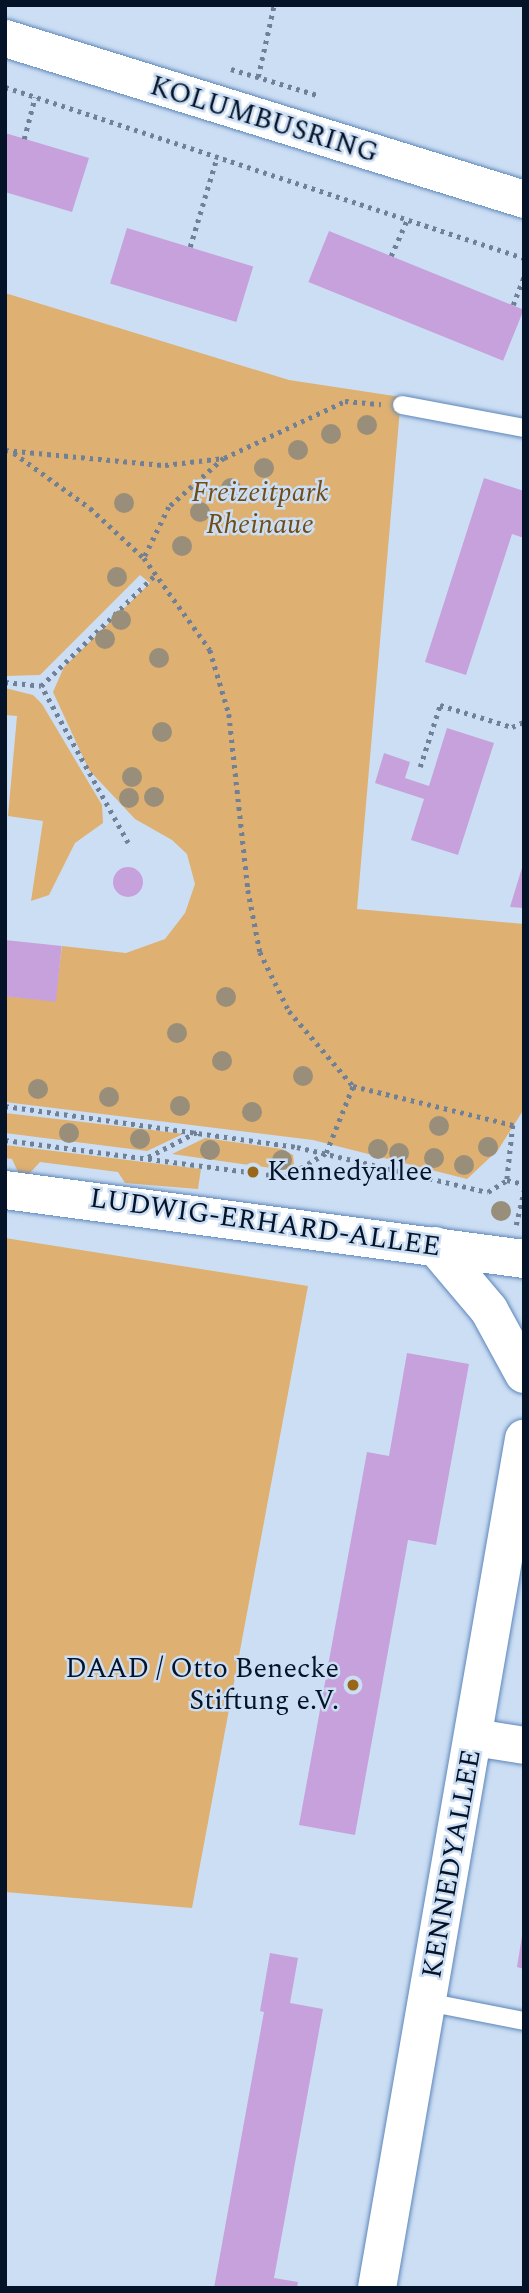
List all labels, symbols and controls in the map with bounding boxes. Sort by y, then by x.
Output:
street label: KOLUMBUSRING [146,69,382,171]
park label: Freizeitpark Rheinaue [192,476,328,542]
place label: Kennedyallee [267,1155,432,1189]
marker: Kennedyallee [245,1164,261,1180]
street label: LUDWIG-ERHARD-ALLEE [88,1182,442,1264]
place label: DAAD / Otto Benecke Stiftung e.V. [65,1652,339,1718]
marker: DAAD / Otto Benecke Stiftung e.V. [345,1677,361,1693]
street label: KENNEDYALLEE [415,1747,489,1981]

